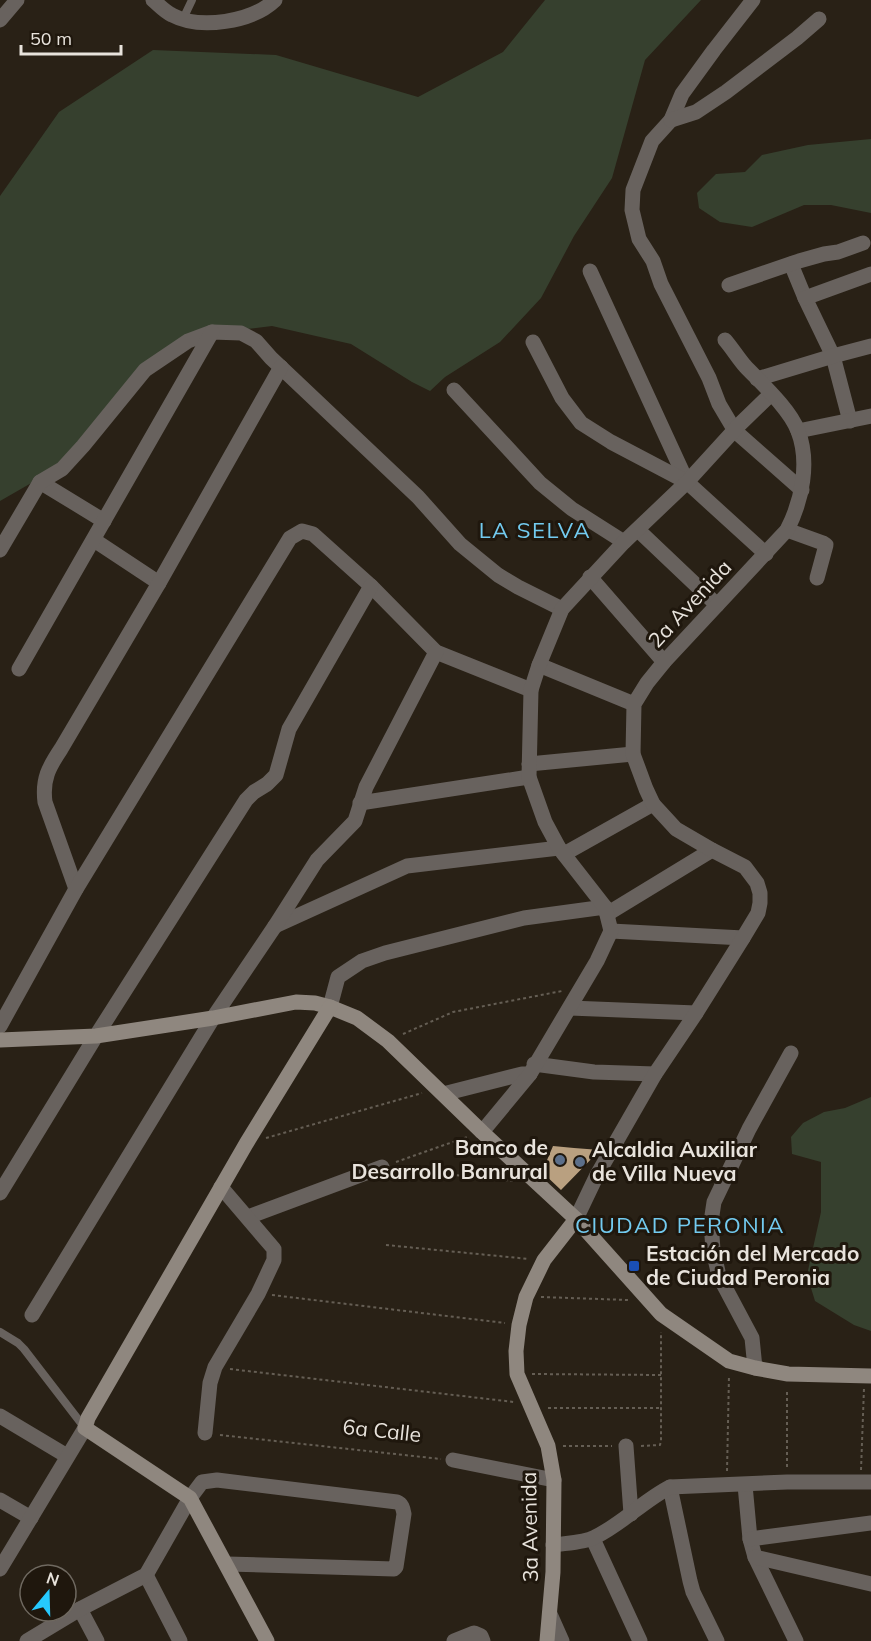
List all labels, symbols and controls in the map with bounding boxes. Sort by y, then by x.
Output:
scale bar [21,18,122,56]
text: 50 m [30,27,72,50]
district label: LA SELVA [479,516,591,544]
street label: 2a Avenida [642,554,736,653]
place label: Banco de Desarrollo Banrural [351,1134,548,1184]
place label: Alcaldia Auxiliar de Villa Nueva [592,1136,758,1186]
marker: Banco de Desarrollo Banrural [553,1153,567,1167]
marker: Alcaldia Auxiliar de Villa Nueva [573,1155,587,1169]
district label: CIUDAD PERONIA [575,1211,785,1239]
place label: Estación del Mercado de Ciudad Peronia [646,1240,859,1290]
marker: Estación del Mercado de Ciudad Peronia [627,1259,641,1273]
street label: 6a Calle [342,1413,423,1447]
street label: 3a Avenida [515,1472,543,1582]
north arrow [18,1563,78,1623]
text: N [44,1567,62,1590]

